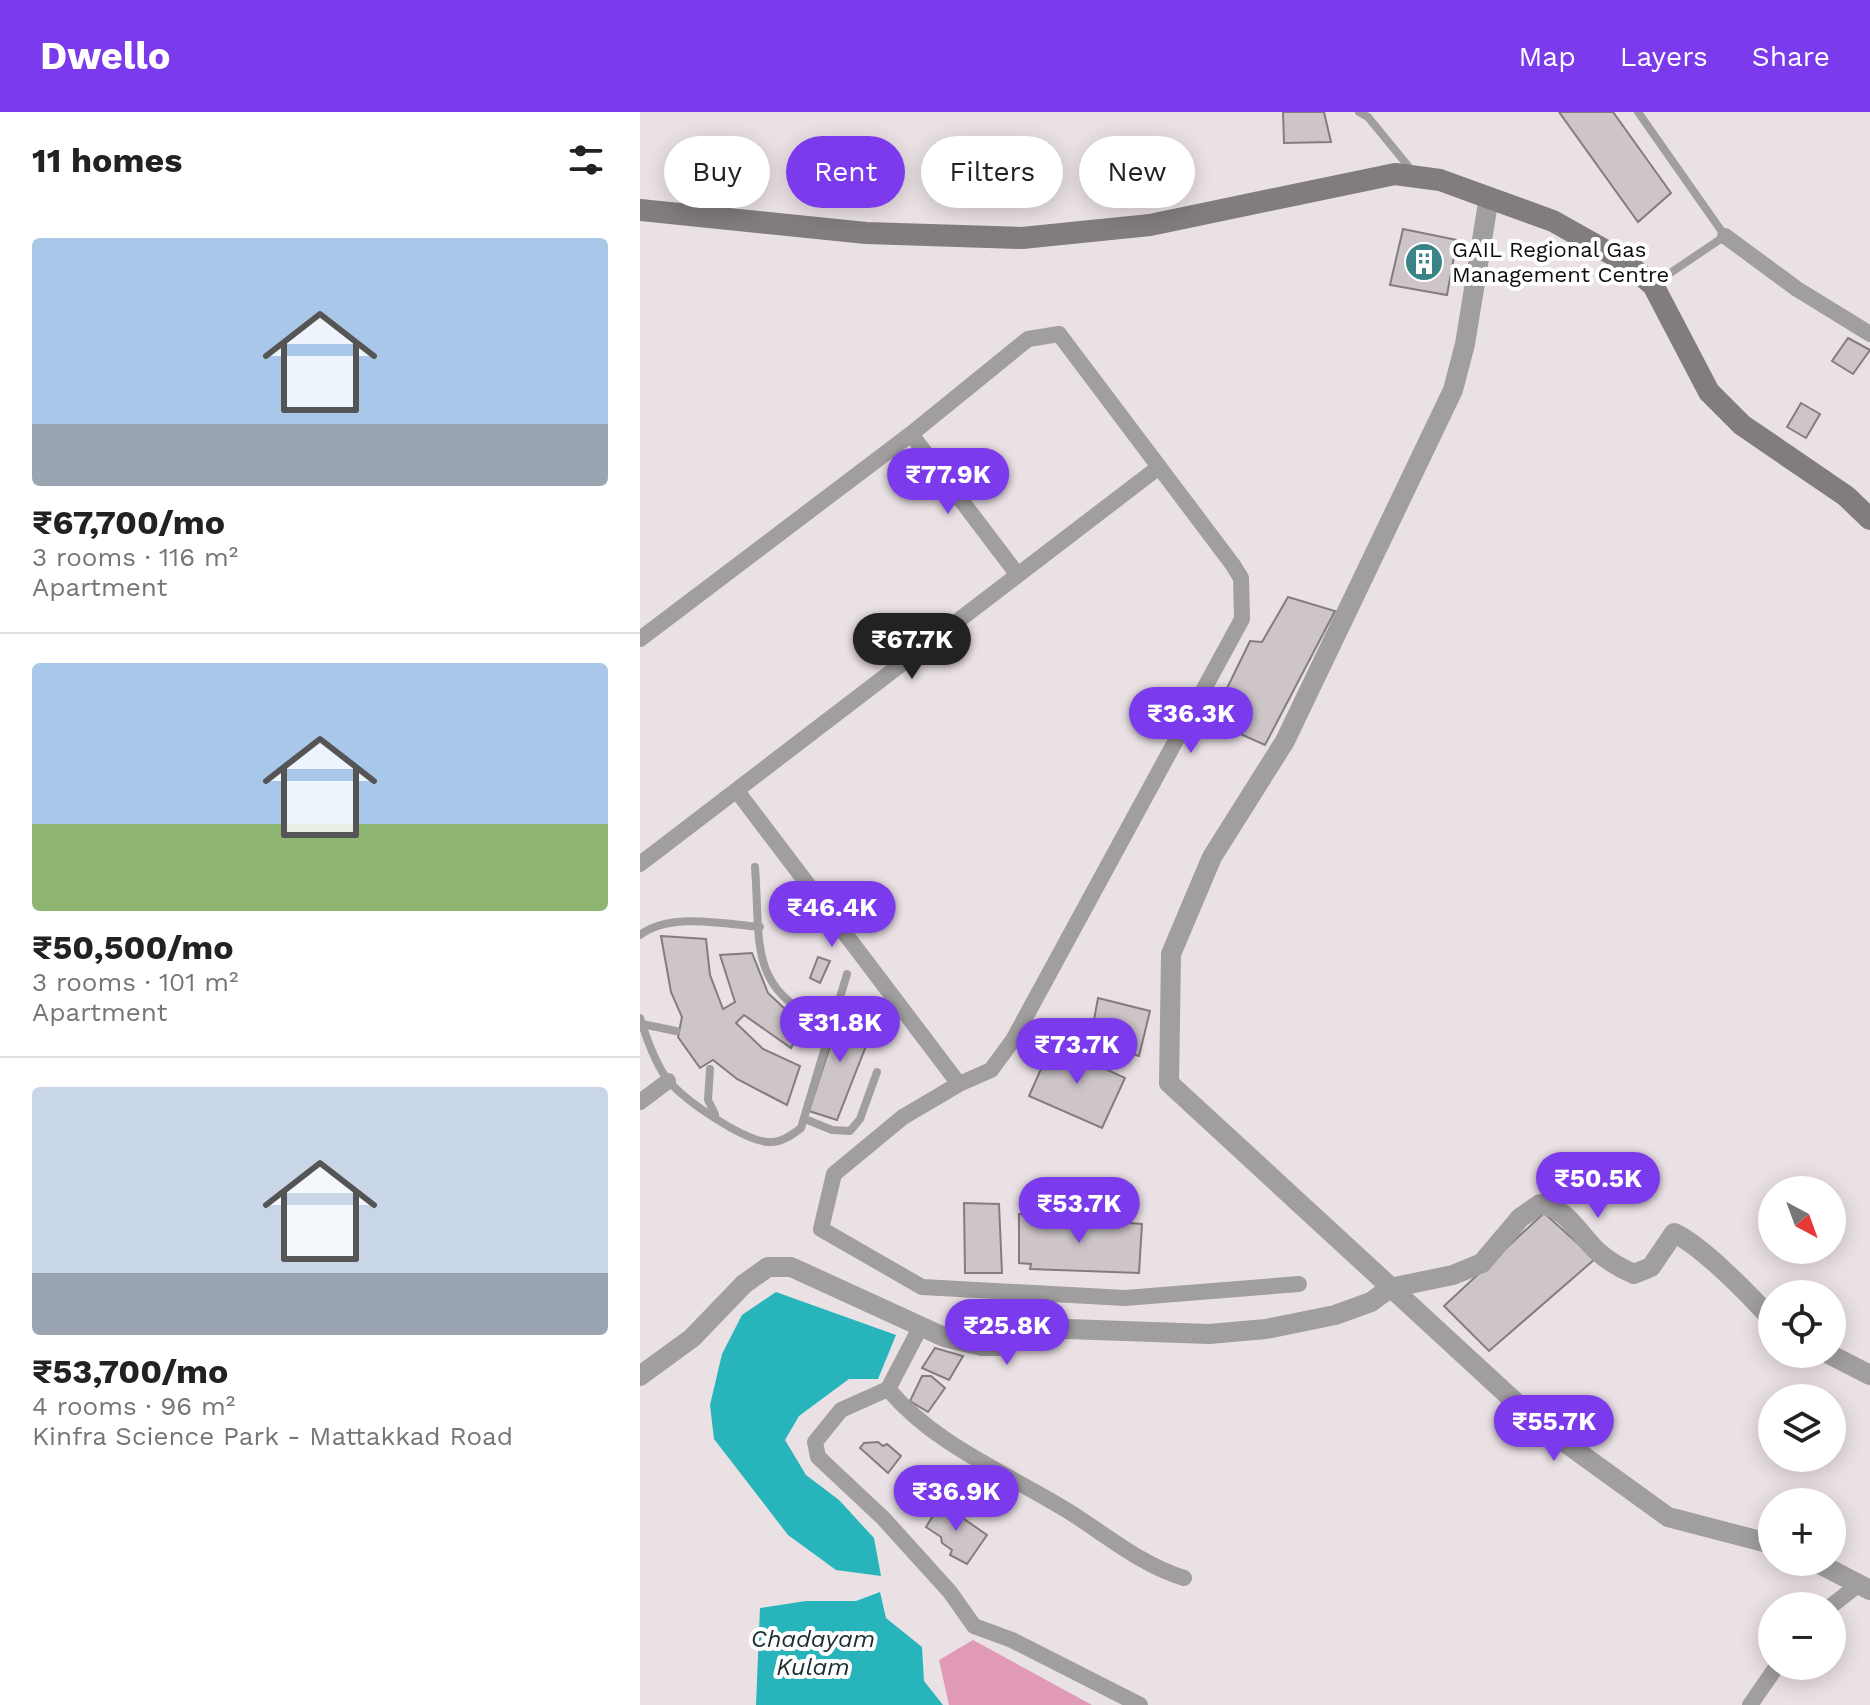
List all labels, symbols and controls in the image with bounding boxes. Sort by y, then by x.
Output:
text: Dwello [40,34,170,78]
text: Map [1519,40,1576,73]
text: Layers [1620,40,1708,73]
text: Share [1752,40,1830,73]
chip: Buy [664,136,770,208]
chip: Rent [786,136,905,208]
chip: Filters [921,136,1063,208]
chip: New [1079,136,1195,208]
icon: filters [564,138,608,182]
text: 11 homes [32,140,182,180]
place label: GAIL Regional Gas Management Centre [1452,237,1669,287]
building icon: GAIL Regional Gas Management Centre [1403,241,1445,283]
icon: home [248,290,392,434]
pin: ₹77.9K [883,448,1013,516]
text: ₹77.9K [905,459,991,489]
text: ₹67,700/mo [32,502,225,542]
text: 3 rooms · 116 m² [32,542,238,572]
text: Apartment [32,572,168,602]
pin: ₹67.7K [847,613,977,681]
text: ₹67.7K [871,624,953,654]
pin: ₹36.3K [1126,687,1256,755]
text: ₹36.3K [1147,698,1235,728]
icon: home [248,715,392,859]
pin: ₹46.4K [767,881,897,949]
text: ₹46.4K [787,892,877,922]
text: ₹50,500/mo [32,927,234,967]
text: 3 rooms · 101 m² [32,967,239,997]
pin: ₹31.8K [775,996,905,1064]
text: Apartment [32,997,168,1027]
text: ₹31.8K [798,1007,882,1037]
pin: ₹73.7K [1012,1018,1142,1086]
text: ₹73.7K [1034,1029,1120,1059]
icon: home [248,1139,392,1283]
pin: ₹50.5K [1533,1152,1663,1220]
text: ₹50.5K [1554,1163,1642,1193]
north arrow [1758,1176,1846,1264]
map controls [1758,1176,1846,1680]
pin: ₹53.7K [1014,1177,1144,1245]
text: ₹53.7K [1037,1188,1121,1218]
button: locate [1758,1280,1846,1368]
pin: ₹25.8K [942,1299,1072,1367]
text: ₹25.8K [963,1310,1051,1340]
text: ₹53,700/mo [32,1351,228,1391]
button: layers [1758,1384,1846,1472]
text: 4 rooms · 96 m² [32,1391,235,1421]
pin: ₹55.7K [1489,1395,1619,1463]
text: ₹55.7K [1512,1406,1596,1436]
text: Kinfra Science Park - Mattakkad Road [32,1421,513,1451]
pin: ₹36.9K [891,1465,1021,1533]
text: ₹36.9K [912,1476,1000,1506]
button: + [1758,1488,1846,1576]
button: − [1758,1592,1846,1680]
water label: Chadayam Kulam [751,1625,875,1681]

